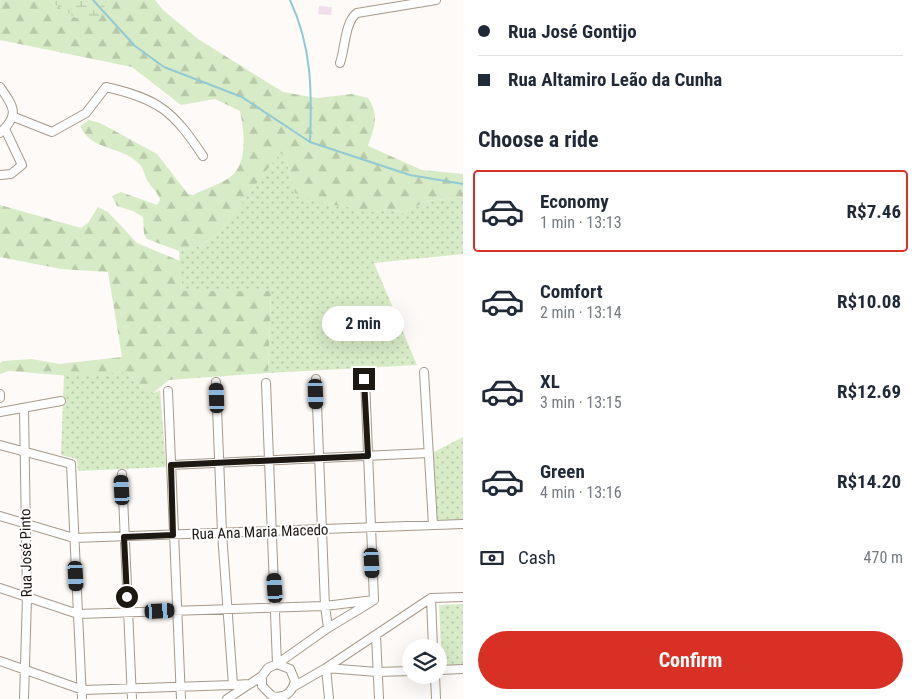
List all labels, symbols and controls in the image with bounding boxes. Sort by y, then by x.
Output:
text: Rua José Gontijo [508,20,637,43]
text: Rua Altamiro Leão da Cunha [508,68,722,91]
text: Choose a ride [478,127,599,152]
icon: car [480,189,525,234]
text: Economy [540,190,609,213]
text: R$7.46 [847,200,901,223]
text: 1 min · 13:13 [540,213,622,232]
icon: car [480,279,525,324]
text: Comfort [540,280,603,303]
text: R$10.08 [837,290,901,313]
text: 2 min · 13:14 [540,303,622,322]
callout: 2 min [323,306,405,342]
text: 2 min [345,314,381,333]
route end [353,368,375,390]
icon: car [480,369,525,414]
text: XL [540,370,560,393]
car [307,379,324,409]
text: R$12.69 [837,380,901,403]
car [208,383,225,413]
text: 3 min · 13:15 [540,393,622,412]
icon: car [480,459,525,504]
text: Green [540,460,585,483]
text: R$14.20 [837,470,901,493]
car [113,475,130,505]
text: 4 min · 13:16 [540,483,622,502]
street label: Rua José Pinto [16,508,36,598]
street label: Rua Ana Maria Macedo [191,521,329,543]
icon: cash [478,544,506,572]
text: Cash [518,546,556,569]
car [363,548,380,578]
text: 470 m [864,548,903,567]
car [67,561,84,591]
car [266,573,283,603]
route start [116,586,138,608]
car [144,603,175,619]
button: Confirm [478,631,903,689]
map controls [402,639,447,684]
button: layers [402,639,447,684]

